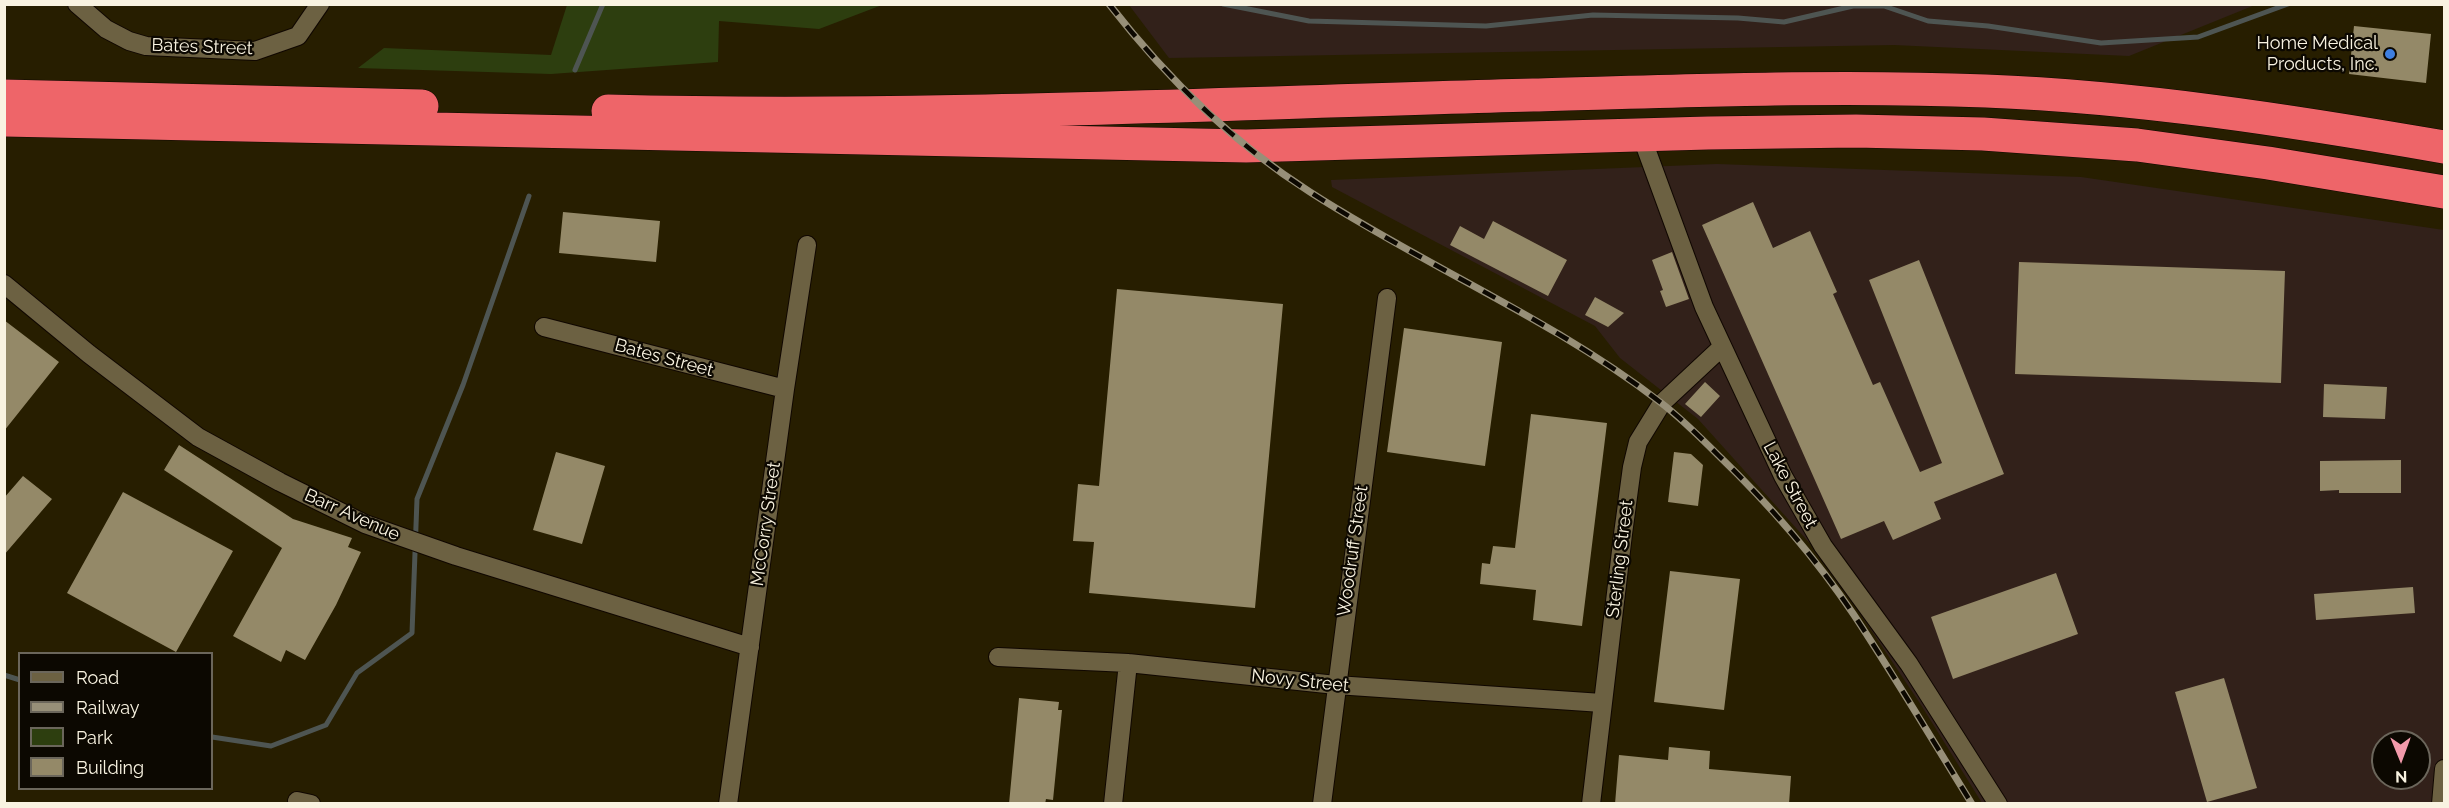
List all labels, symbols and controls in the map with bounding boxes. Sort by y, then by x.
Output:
place label: Home Medical Products, Inc. [2257,33,2378,76]
street label: Bates Street [151,34,253,60]
marker: Home Medical Products, Inc. [2383,47,2397,61]
street label: Bates Street [612,334,716,382]
street label: Lake Street [1758,438,1822,532]
street label: McCorry Street [747,460,785,588]
street label: Barr Avenue [301,484,403,546]
street label: Woodruff Street [1333,484,1373,618]
street label: Sterling Street [1602,499,1638,619]
legend [18,652,213,790]
street label: Novy Street [1250,665,1350,697]
text: Road [76,667,119,688]
text: Railway [76,697,140,718]
text: Park [76,727,113,748]
north arrow [2371,730,2431,790]
text: Building [76,757,144,778]
text: N [2395,767,2408,786]

